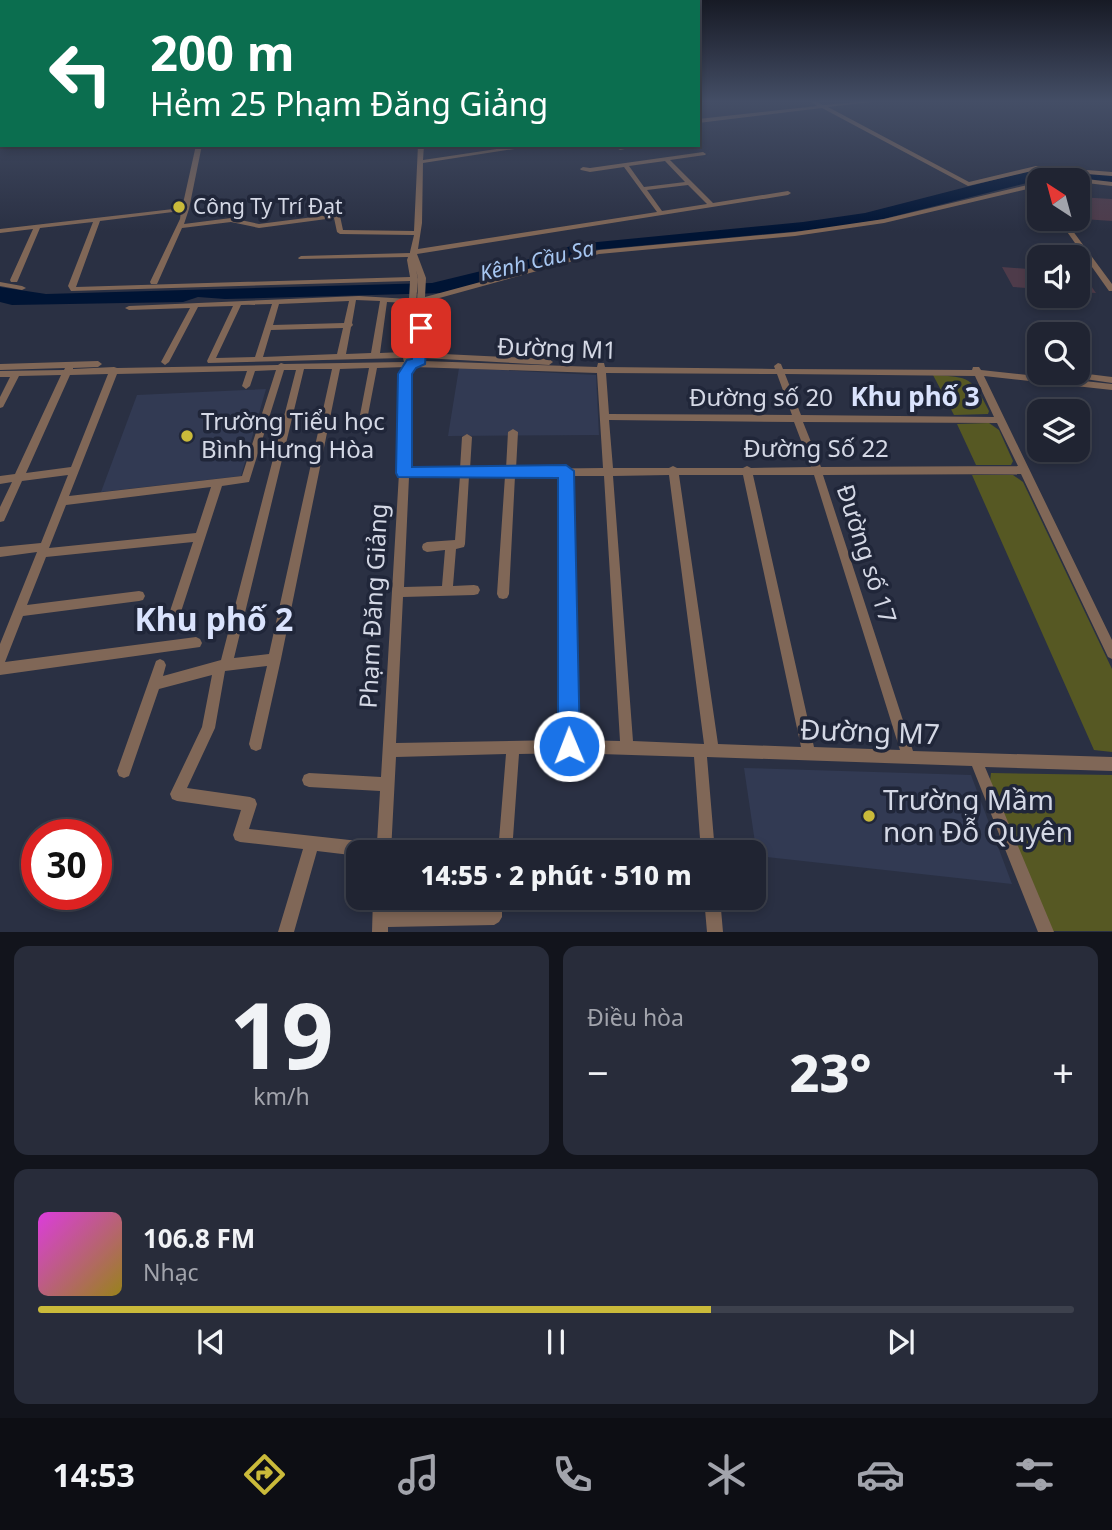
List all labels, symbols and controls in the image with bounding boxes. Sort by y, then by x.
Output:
text: 200 m [150,19,295,85]
icon: left [35,28,126,119]
text: Hẻm 25 Phạm Đăng Giảng [150,82,548,125]
north arrow [1027,168,1090,231]
map controls [1027,168,1090,462]
place label: Công Ty Trí Đạt [193,192,343,220]
marker: Công Ty Trí Đạt [171,199,187,215]
water label: Kênh Cầu Sa [477,233,597,287]
button: sound [1027,245,1090,308]
pin [391,298,451,358]
icon: arrive [402,309,440,347]
button: search [1027,322,1090,385]
street label: Đường M1 [497,329,617,366]
district label: Khu phố 3 [850,378,980,414]
street label: Đường số 20 [689,380,833,413]
button: layers [1027,399,1090,462]
place label: Trường Tiểu học Bình Hưng Hòa [201,404,385,465]
marker: Trường Tiểu học Bình Hưng Hòa [179,428,195,444]
street label: Đường Số 22 [743,431,889,464]
street label: Đường số 17 [829,480,905,627]
street label: Phạm Đăng Giảng [351,503,394,709]
district label: Khu phố 2 [135,597,293,640]
position arrow [532,709,606,783]
street label: Đường M7 [800,710,941,752]
place label: Trường Mầm non Đỗ Quyên [883,780,1073,850]
marker: Trường Mầm non Đỗ Quyên [861,808,877,824]
speed limit sign: 30 [21,819,112,910]
text: 14:55 · 2 phút · 510 m [420,857,692,893]
text: 19 [229,972,334,1096]
text: Điều hòa [587,1001,684,1033]
text: 23° [789,1036,872,1107]
text: − [587,1046,609,1098]
text: + [1052,1046,1074,1098]
text: km/h [253,1080,310,1112]
text: 106.8 FM [143,1220,255,1256]
text: Nhạc [143,1256,199,1288]
icon: previous [192,1323,230,1361]
icon: pause [537,1323,575,1361]
icon: next [882,1323,920,1361]
icon: directions [240,1450,289,1499]
icon: music [394,1450,443,1499]
icon: phone [548,1450,597,1499]
icon: climate [702,1450,751,1499]
icon: car [856,1450,905,1499]
icon: filters [1010,1450,1059,1499]
text: 14:53 [53,1453,135,1496]

